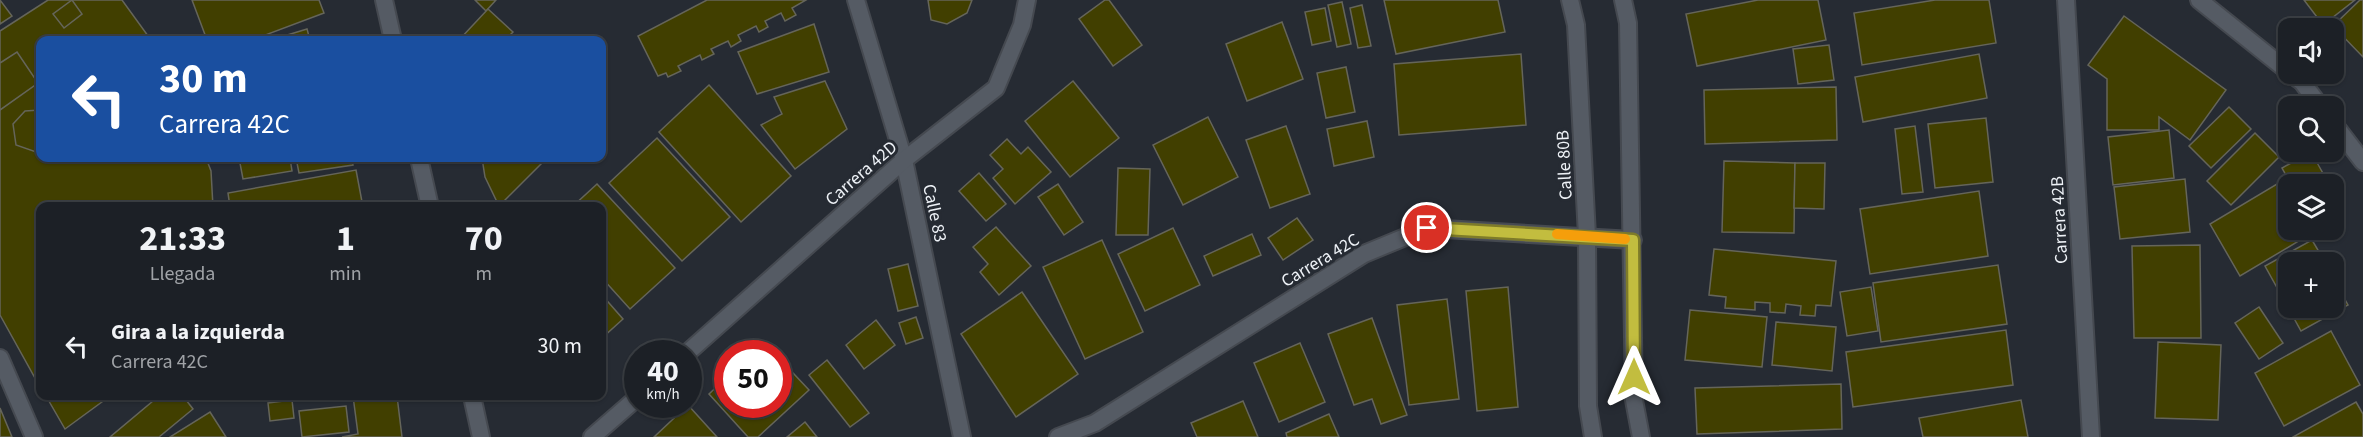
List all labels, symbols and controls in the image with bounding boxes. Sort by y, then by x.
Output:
map controls [2278,18,2344,318]
button: sound [2278,18,2344,84]
text: 30 m [159,49,248,109]
icon: left [60,60,138,138]
button: search [2278,96,2344,162]
text: Carrera 42C [159,105,290,144]
street label: Calle 80B [1550,130,1579,200]
street label: Carrera 42D [820,135,903,212]
button: layers [2278,174,2344,240]
street label: Carrera 42B [2045,176,2074,264]
street label: Calle 83 [916,182,953,245]
pin [1401,202,1452,253]
icon: arrive [1410,211,1443,244]
text: 21:33 [139,213,226,264]
text: 1 [336,213,355,264]
text: 70 [465,213,503,264]
street label: Carrera 42C [1276,227,1364,294]
button: + [2278,252,2344,318]
text: Llegada [150,260,215,288]
text: min [329,260,362,288]
text: m [475,260,492,288]
text: Gira a la izquierda [111,316,285,348]
icon: left [60,330,93,363]
text: 30 m [537,330,582,362]
speed limit sign: 50 [714,340,792,418]
position arrow [1602,345,1666,409]
text: Carrera 42C [111,348,208,376]
text: 40 [647,350,679,393]
text: km/h [646,384,680,405]

